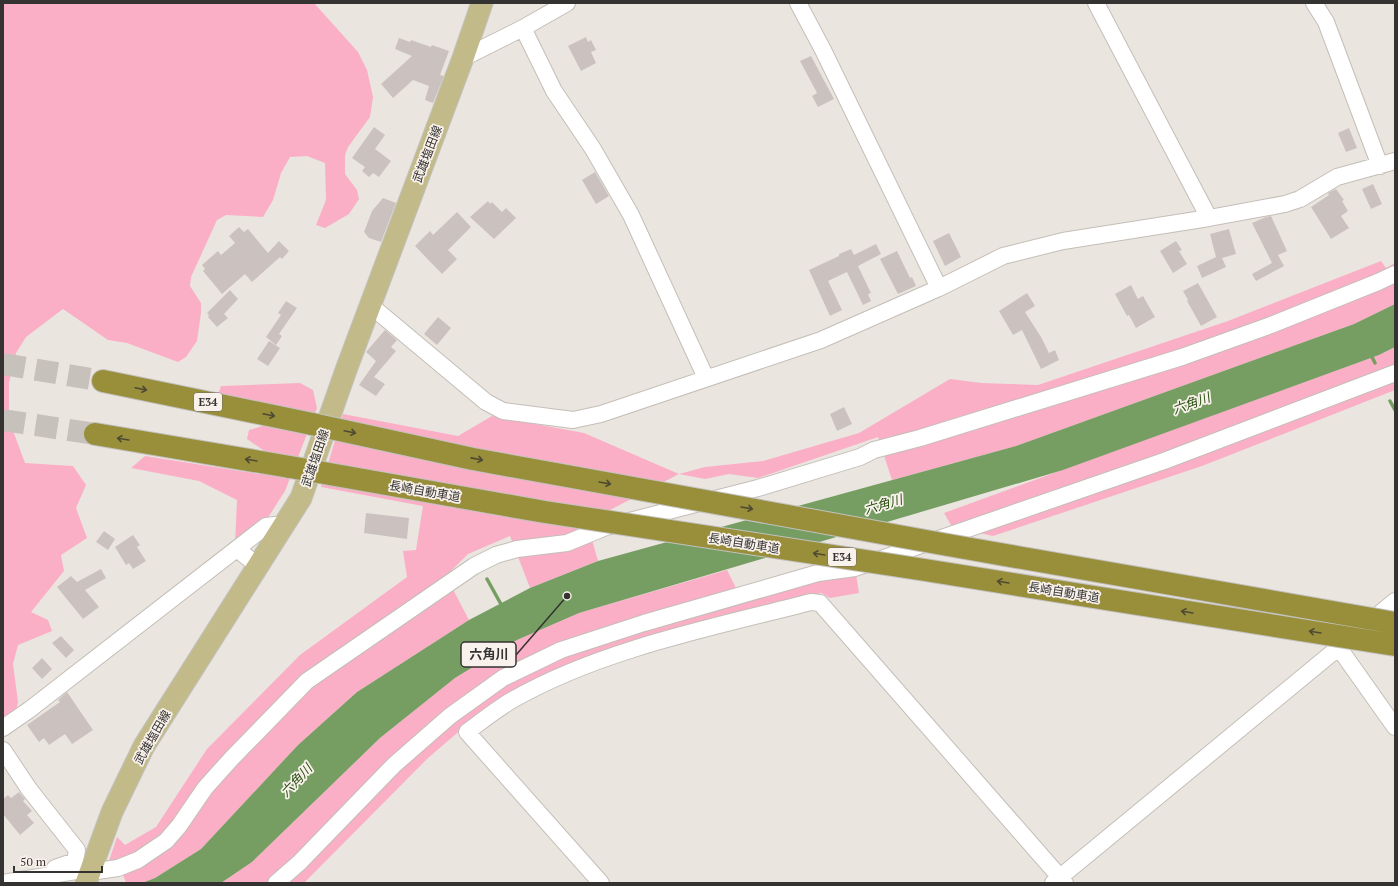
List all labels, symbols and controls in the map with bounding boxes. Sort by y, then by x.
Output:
street label: 武雄塩田線 [409,123,445,185]
one-way arrow [134,385,147,393]
water label: 六角川 [1170,387,1214,418]
road number: E34 [194,393,222,411]
one-way arrow [262,411,275,419]
street label: 武雄塩田線 [298,427,332,489]
one-way arrow [343,429,356,437]
one-way arrow [117,435,130,443]
one-way arrow [245,456,258,464]
one-way arrow [471,456,484,464]
street label: 長崎自動車道 [388,477,462,505]
one-way arrow [598,479,611,487]
water label: 六角川 [862,489,906,518]
one-way arrow [740,505,753,513]
street label: 長崎自動車道 [707,530,781,556]
road number: E34 [828,548,856,566]
one-way arrow [813,550,826,558]
one-way arrow [997,578,1010,586]
street label: 長崎自動車道 [1027,579,1101,605]
one-way arrow [1181,608,1194,616]
one-way arrow [1309,628,1322,636]
callout: 六角川 [461,642,516,667]
text: 六角川 [469,645,509,663]
street label: 武雄塩田線 [131,707,173,767]
water label: 六角川 [276,758,317,800]
scale bar [14,848,102,874]
text: 50 m [20,854,47,869]

